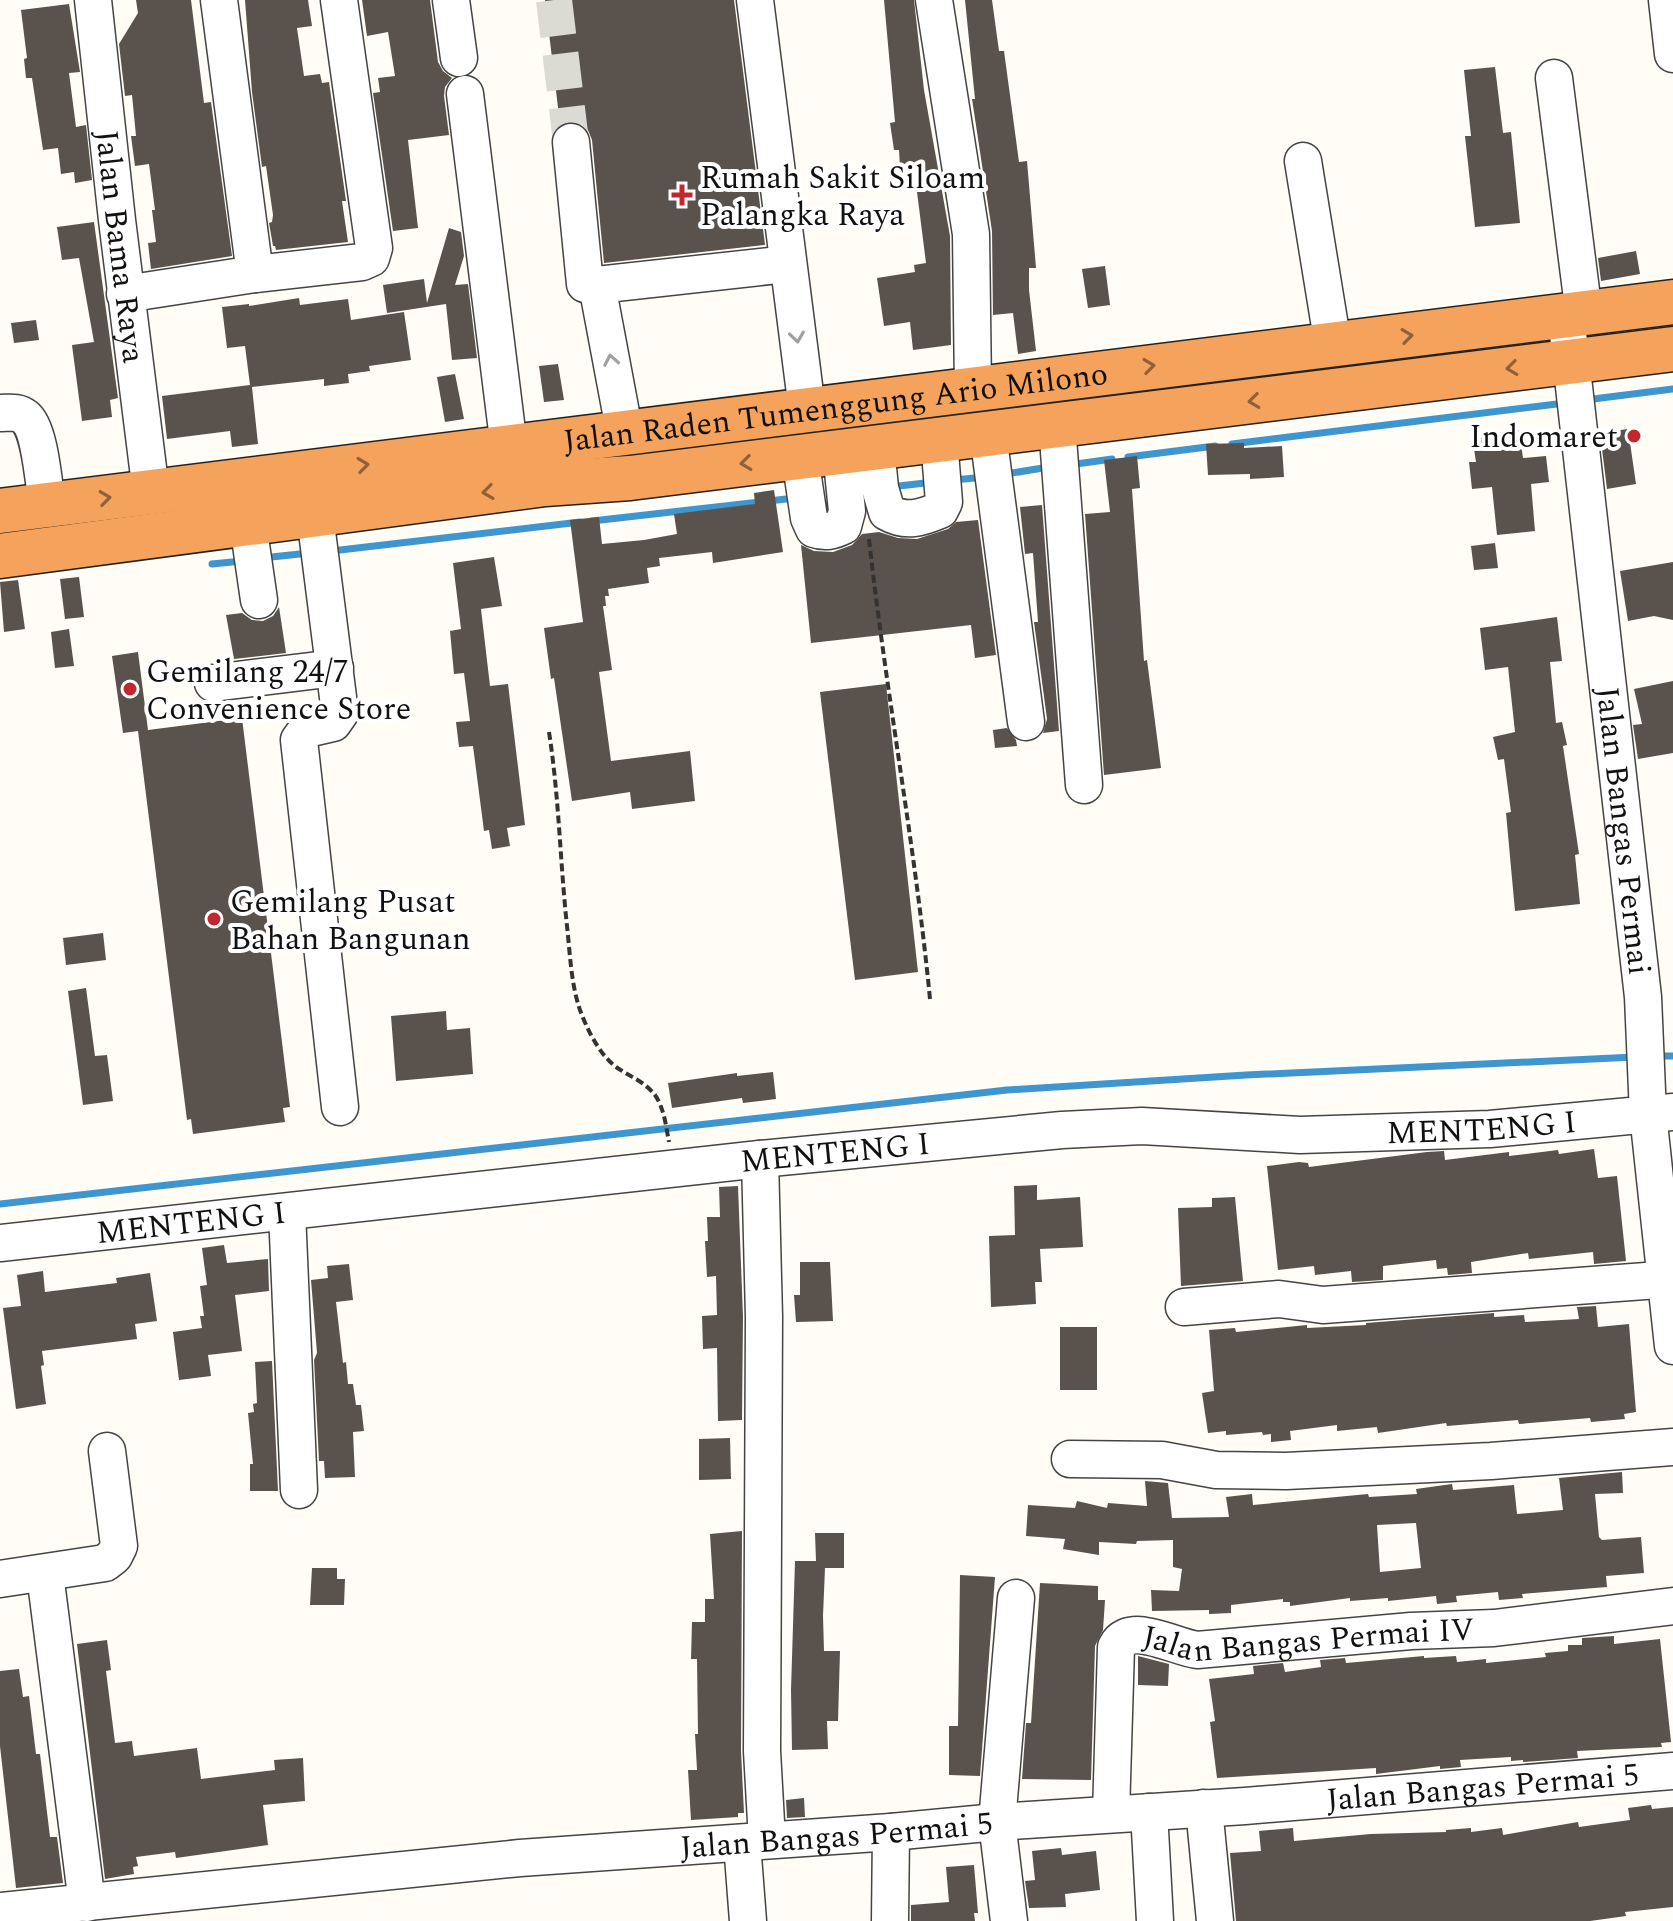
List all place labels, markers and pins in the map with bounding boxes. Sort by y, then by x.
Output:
place label: Rumah Sakit Siloam Palangka Raya [700,154,985,240]
marker: Rumah Sakit Siloam Palangka Raya [671,184,693,206]
place label: Indomaret [1469,413,1618,462]
marker: Indomaret [1625,427,1643,445]
place label: Gemilang 24/7 Convenience Store [146,648,411,734]
marker: Gemilang 24/7 Convenience Store [121,680,139,698]
place label: Gemilang Pusat Bahan Bangunan [230,878,471,964]
marker: Gemilang Pusat Bahan Bangunan [205,910,223,928]

